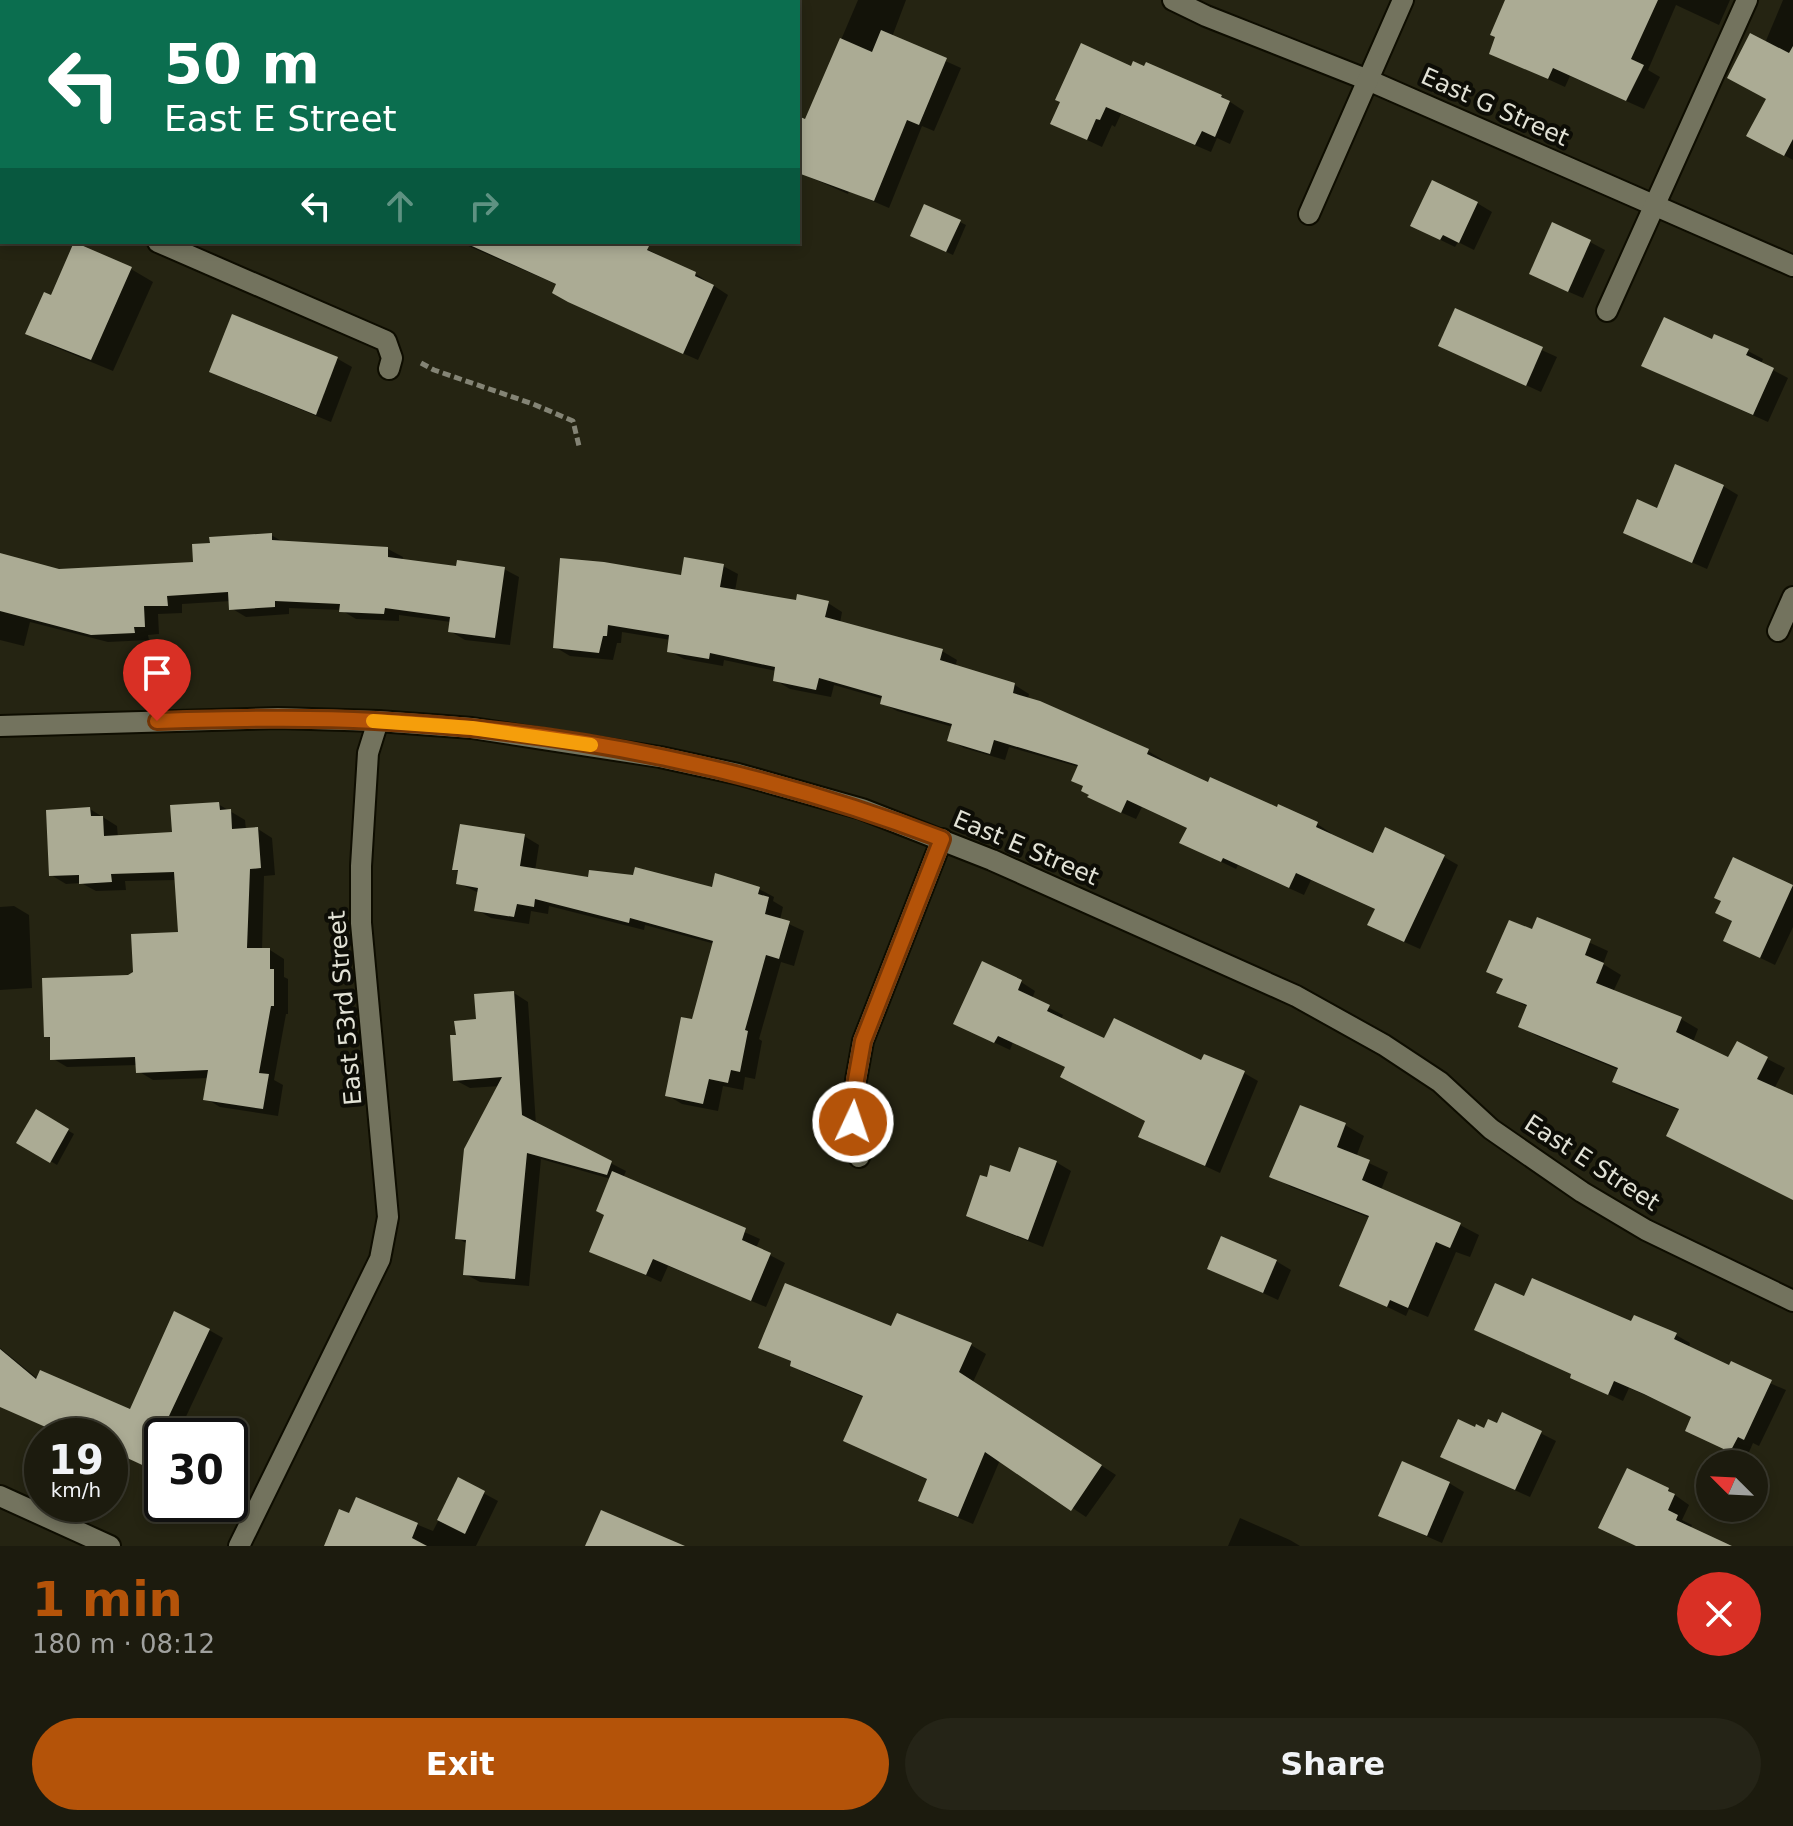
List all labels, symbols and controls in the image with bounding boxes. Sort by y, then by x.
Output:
text: 50 m [164,31,320,96]
icon: left [32,32,136,136]
street label: East G Street [1417,62,1573,152]
text: East E Street [164,98,397,139]
icon: left [294,184,338,228]
icon: ahead [378,184,422,228]
icon: right [462,184,506,228]
pin [123,639,191,721]
icon: arrive [135,651,179,695]
street label: East E Street [949,805,1103,891]
street label: East 53rd Street [323,910,367,1106]
position arrow [811,1080,895,1164]
street label: East E Street [1519,1109,1665,1217]
speed limit sign: 30 [144,1418,248,1522]
text: 19 [48,1437,104,1483]
north arrow [1696,1450,1768,1522]
map controls [1696,1450,1768,1522]
text: km/h [51,1478,101,1502]
text: 1 min [32,1571,183,1627]
button: close [1677,1572,1761,1656]
text: 180 m · 08:12 [32,1629,215,1659]
button: Exit [32,1718,889,1810]
button: Share [905,1718,1761,1810]

